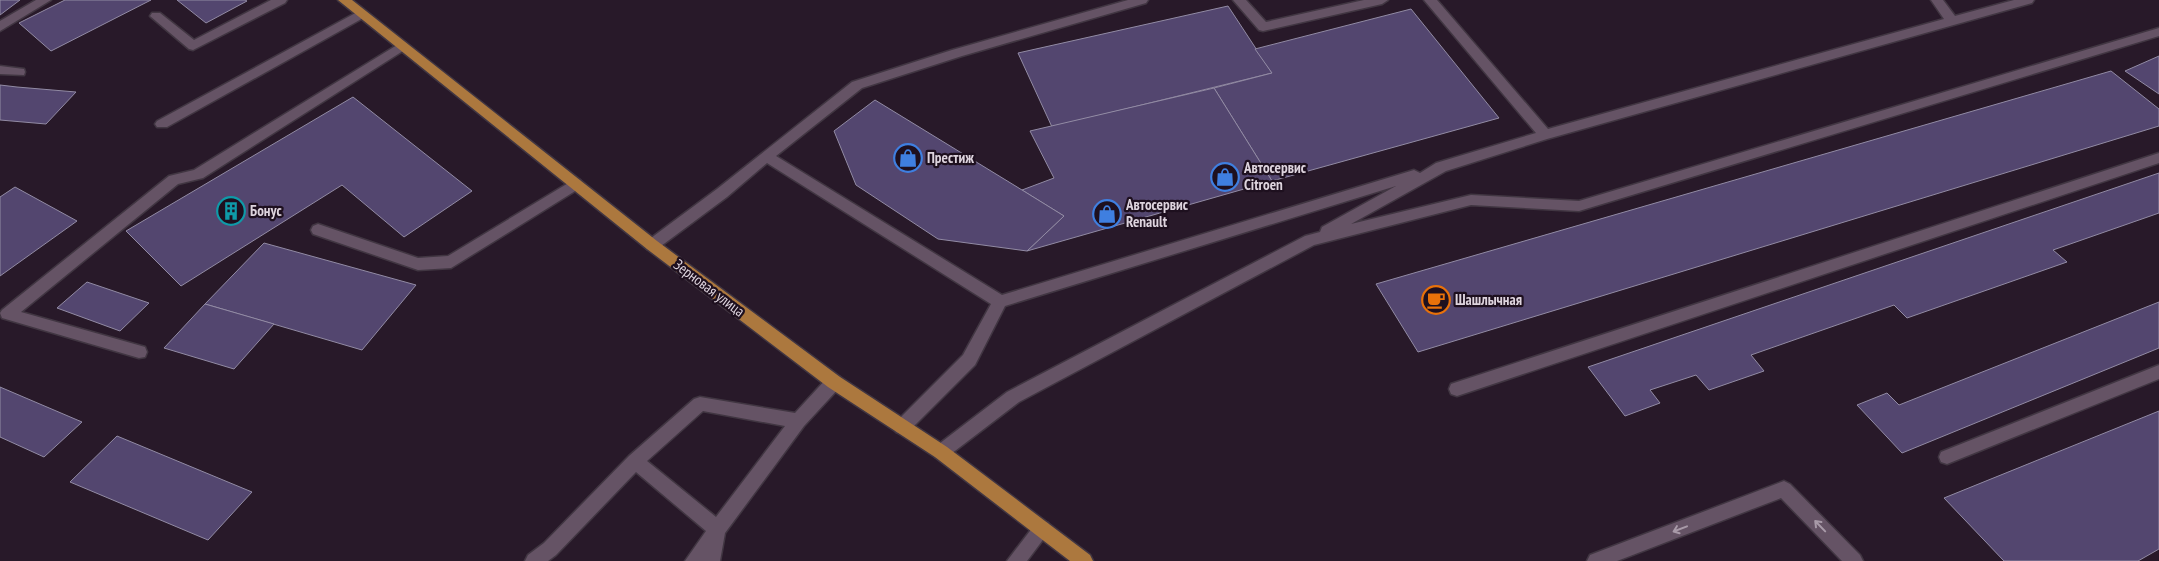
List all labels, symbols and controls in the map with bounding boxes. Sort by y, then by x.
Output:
shop icon: Престиж [893,143,923,173]
place label: Престиж [927,148,974,167]
place label: Автосервис Citroen [1243,158,1307,194]
shop icon: Автосервис Citroen [1210,162,1240,192]
place label: Автосервис Renault [1125,195,1189,231]
building icon: Бонус [216,196,246,226]
shop icon: Автосервис Renault [1092,199,1122,229]
place label: Бонус [250,201,282,220]
street label: Зерновая улица [670,255,749,320]
cafe icon: Шашлычная [1421,285,1451,315]
place label: Шашлычная [1455,290,1522,309]
one-way arrow [1814,520,1826,532]
one-way arrow [1673,525,1688,534]

